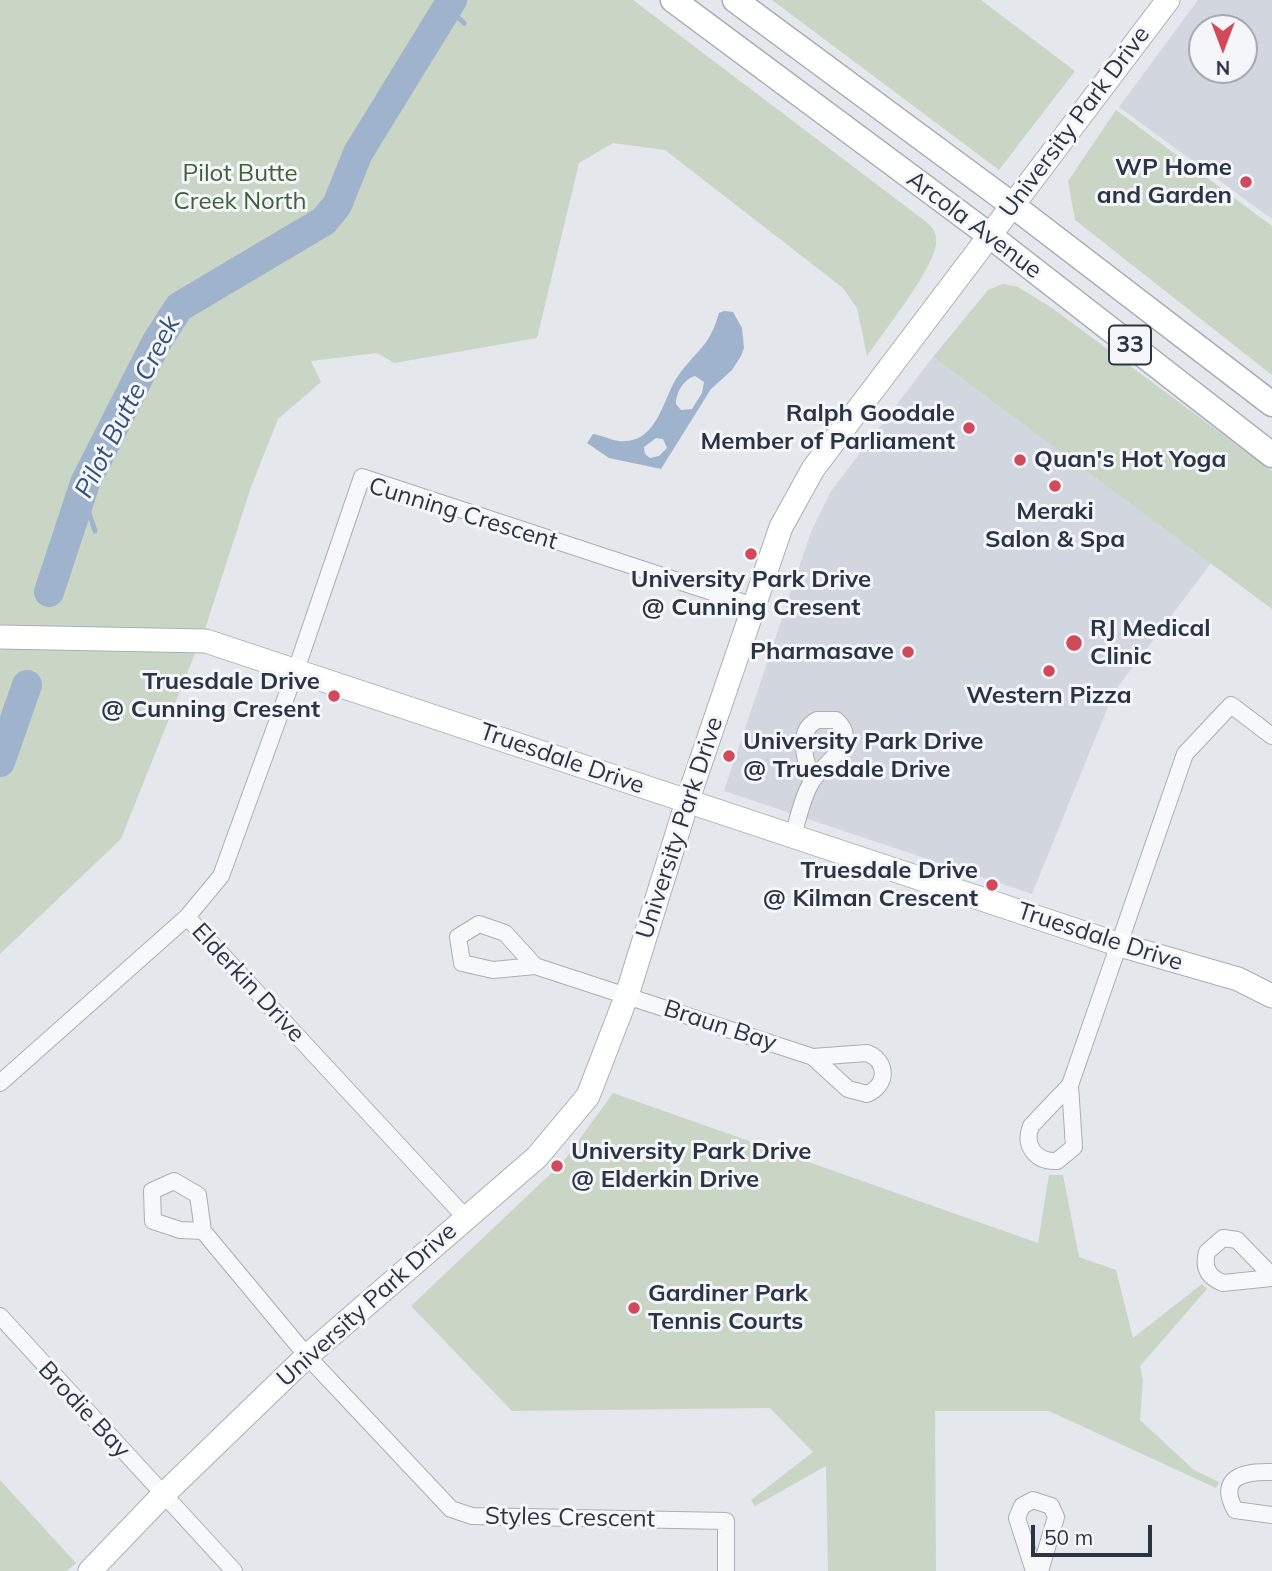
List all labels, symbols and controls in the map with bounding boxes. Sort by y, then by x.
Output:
north arrow [1188,14,1258,84]
street label: University Park Drive [994,21,1156,223]
text: N [1216,56,1230,80]
place label: WP Home and Garden [1097,154,1232,210]
park label: Pilot Butte Creek North [173,160,307,216]
street label: Arcola Avenue [901,165,1047,285]
marker: WP Home and Garden [1238,174,1254,190]
water label: Pilot Butte Creek [69,311,187,503]
road number: 33 [1109,326,1151,364]
place label: Ralph Goodale Member of Parliament [700,400,955,456]
marker: Ralph Goodale Member of Parliament [961,420,977,436]
place label: Quan's Hot Yoga [1034,446,1226,474]
marker: Quan's Hot Yoga [1012,452,1028,468]
street label: Cunning Crescent [365,472,561,556]
marker: Meraki Salon & Spa [1047,478,1063,494]
place label: Meraki Salon & Spa [985,498,1125,554]
marker: University Park Drive @ Cunning Cresent [743,546,759,562]
place label: University Park Drive @ Cunning Cresent [631,566,871,622]
place label: RJ Medical Clinic [1090,615,1211,671]
marker: RJ Medical Clinic [1064,633,1084,653]
place label: Pharmasave [750,638,894,666]
marker: Pharmasave [900,644,916,660]
marker: Western Pizza [1041,663,1057,679]
place label: Truesdale Drive @ Cunning Cresent [101,668,320,724]
place label: Western Pizza [966,682,1132,710]
marker: Truesdale Drive @ Cunning Cresent [326,688,342,704]
street label: University Park Drive [631,713,729,943]
street label: Truesdale Drive [476,717,648,801]
place label: University Park Drive @ Truesdale Drive [743,728,983,784]
marker: University Park Drive @ Truesdale Drive [721,748,737,764]
place label: Truesdale Drive @ Kilman Crescent [763,857,978,913]
marker: Truesdale Drive @ Kilman Crescent [984,877,1000,893]
street label: Truesdale Drive [1014,897,1186,977]
street label: Elderkin Drive [186,917,310,1049]
street label: Braun Bay [660,994,780,1058]
place label: University Park Drive @ Elderkin Drive [571,1138,811,1194]
marker: University Park Drive @ Elderkin Drive [549,1158,565,1174]
street label: University Park Drive [271,1217,463,1393]
place label: Gardiner Park Tennis Courts [648,1280,808,1336]
marker: Gardiner Park Tennis Courts [626,1300,642,1316]
street label: Brodie Bay [32,1356,136,1464]
street label: Styles Crescent [485,1502,655,1534]
scale bar [1034,1512,1155,1556]
text: 50 m [1044,1524,1093,1550]

